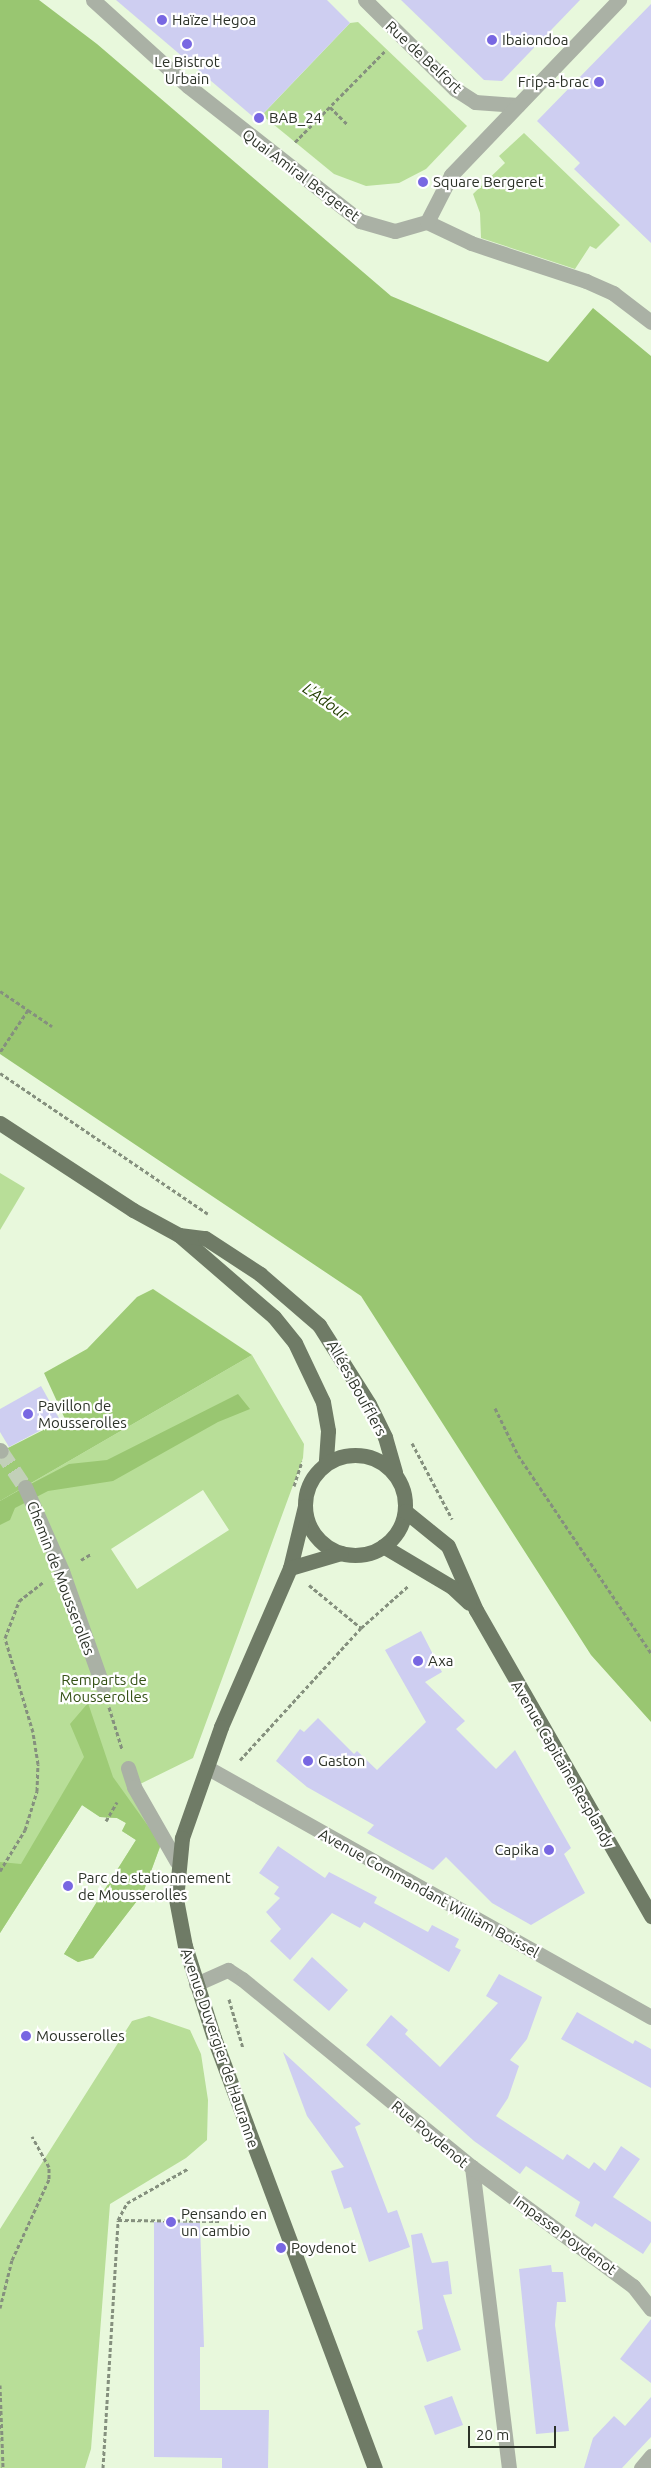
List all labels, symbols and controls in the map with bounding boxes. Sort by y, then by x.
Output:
place label: Haïze Hegoa [172,11,256,29]
marker: Haïze Hegoa [156,14,168,26]
street label: Rue de Belfort [382,17,466,97]
place label: Ibaiondoa [502,31,569,49]
marker: Ibaiondoa [486,34,498,46]
marker: Le Bistrot Urbain [181,38,193,50]
place label: Le Bistrot Urbain [154,52,220,87]
place label: Frip-a-brac [518,73,589,91]
marker: Frip-a-brac [593,76,605,88]
place label: BAB_24 [269,109,322,127]
marker: BAB_24 [253,112,265,124]
street label: Quai Amiral Bergeret [239,125,363,225]
place label: Square Bergeret [433,173,544,191]
marker: Square Bergeret [417,176,429,188]
water label: L'Adour [299,678,353,724]
street label: Allées Boufflers [323,1337,391,1439]
place label: Pavillon de Mousserolles [38,1396,127,1431]
marker: Pavillon de Mousserolles [22,1408,34,1420]
street label: Chemin de Mousserolles [23,1498,99,1658]
place label: Axa [428,1652,453,1670]
marker: Axa [412,1655,424,1667]
park label: Remparts de Mousserolles [60,1670,148,1705]
street label: Avenue Capitaine Resplandy [508,1677,618,1851]
place label: Gaston [318,1752,365,1770]
marker: Gaston [302,1755,314,1767]
street label: Avenue Commandant William Boissel [316,1825,542,1961]
place label: Capika [494,1841,539,1859]
marker: Capika [543,1844,555,1856]
place label: Parc de stationnement de Mousserolles [78,1868,231,1903]
marker: Parc de stationnement de Mousserolles [62,1880,74,1892]
street label: Avenue Duvergier de Hauranne [177,1946,263,2150]
place label: Mousserolles [36,2027,125,2045]
marker: Mousserolles [20,2030,32,2042]
street label: Rue Poydenot [388,2097,472,2171]
street label: Impasse Poydenot [510,2192,620,2278]
place label: Pensando en un cambio [181,2204,267,2239]
marker: Pensando en un cambio [165,2216,177,2228]
place label: Poydenot [291,2239,356,2257]
marker: Poydenot [275,2242,287,2254]
scale bar [471,2416,558,2448]
text: 20 m [476,2426,509,2443]

